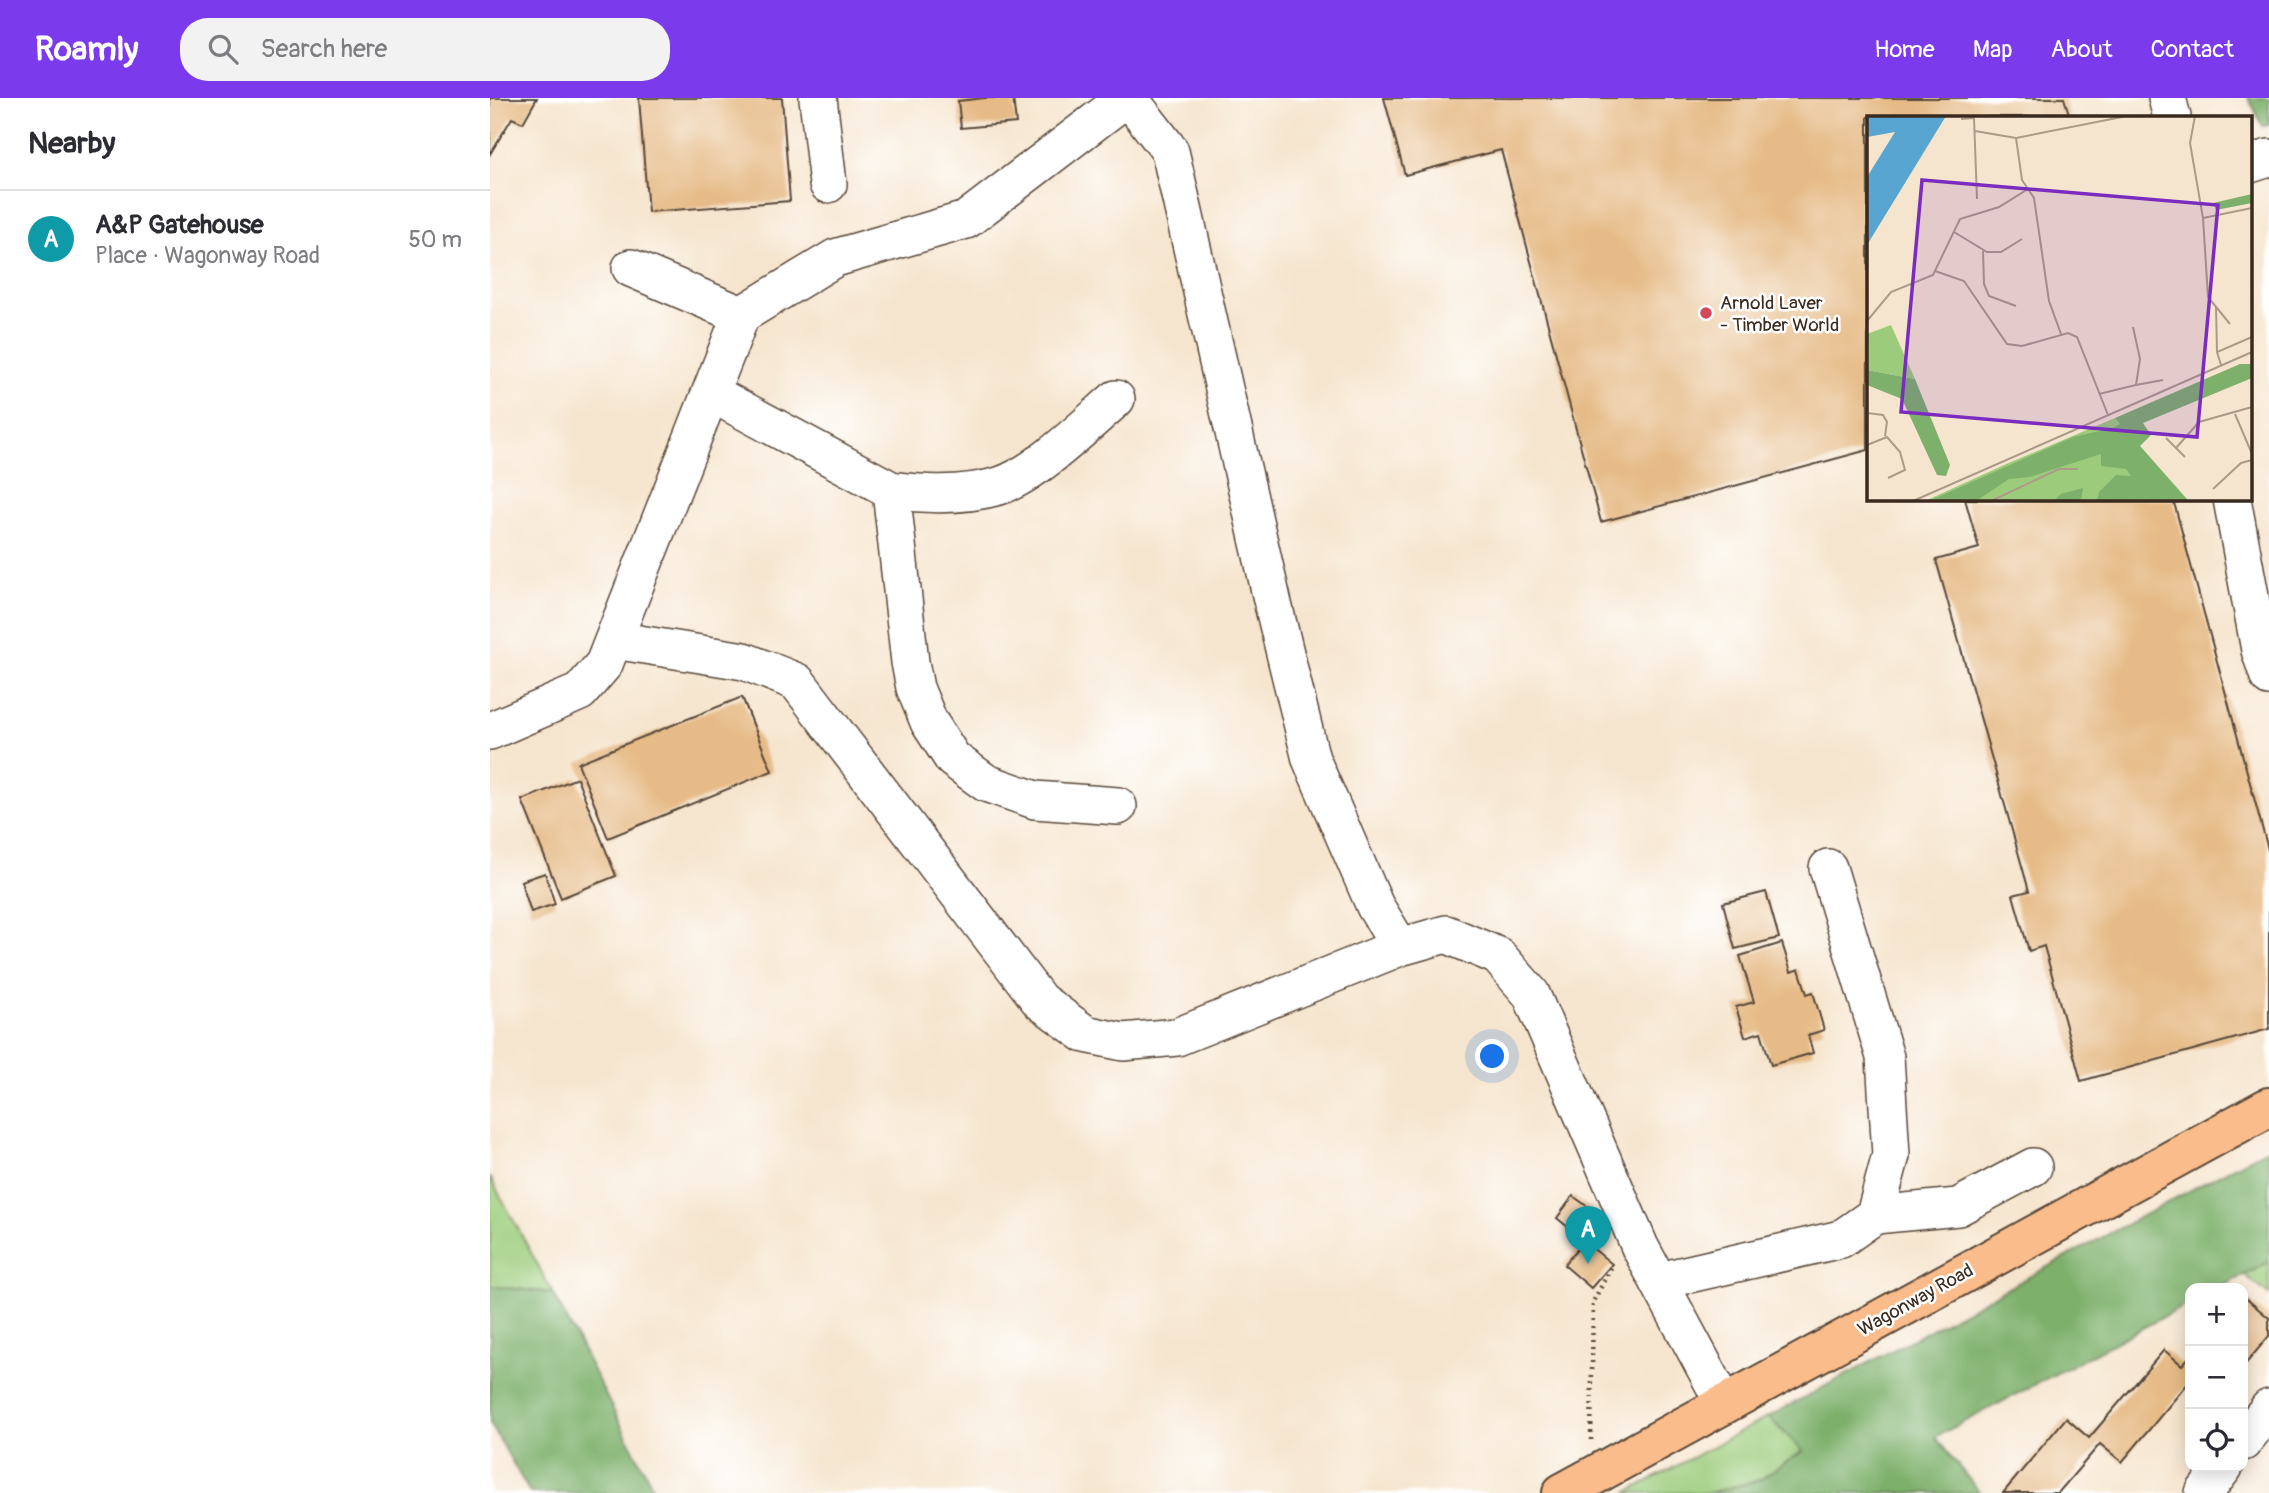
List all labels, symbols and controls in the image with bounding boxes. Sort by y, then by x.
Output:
search box [180,18,670,81]
text: Roamly [35,29,138,70]
icon: search [204,30,242,68]
text: Search here [260,33,387,65]
text: Home [1874,35,1935,64]
text: Map [1973,35,2013,64]
text: About [2051,35,2113,64]
text: Contact [2151,35,2234,64]
inset map [1867,116,2252,500]
text: Nearby [28,125,115,162]
text: A&P Gatehouse [95,209,264,241]
text: A [44,225,58,254]
text: 50 m [408,225,462,254]
text: Place · Wagonway Road [95,241,320,270]
place label: Arnold Laver - Timber World [1720,291,1839,337]
marker: Arnold Laver - Timber World [1698,305,1714,321]
your location [1475,1039,1509,1073]
pin: A [1565,1206,1611,1264]
street label: Wagonway Road [1853,1258,1978,1342]
map controls [2185,1283,2248,1472]
button: + [2185,1283,2248,1346]
button: − [2185,1346,2248,1409]
button: locate [2185,1409,2248,1472]

